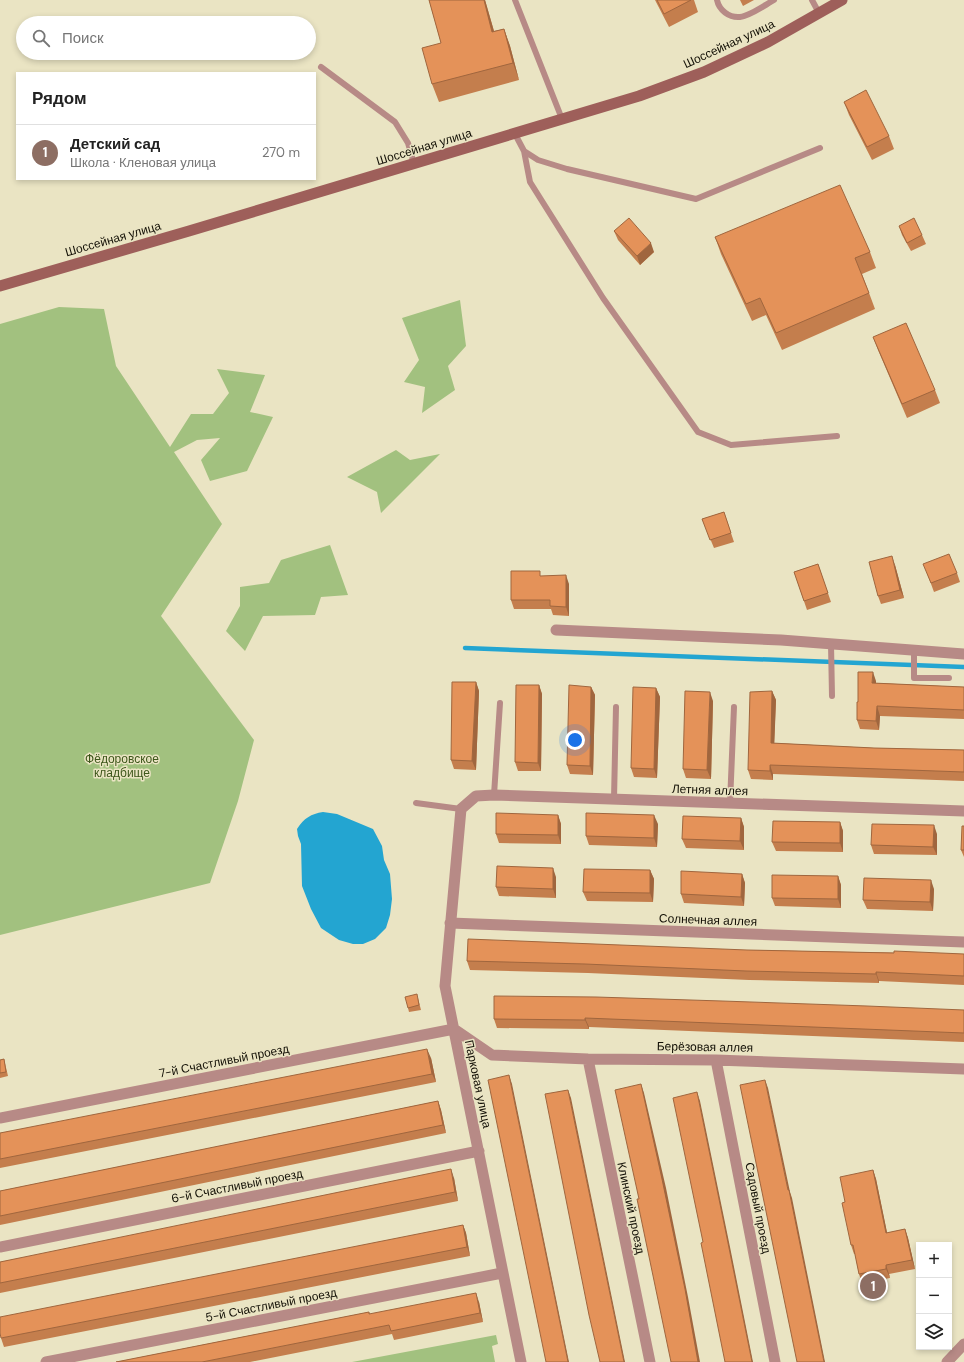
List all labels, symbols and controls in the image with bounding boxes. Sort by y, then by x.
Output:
search box [16,16,316,60]
street label: Шоссейная улица [681,16,778,72]
icon: search [30,27,52,49]
text: Поиск [62,28,104,48]
text: Рядом [32,87,87,109]
street label: Шоссейная улица [374,125,474,169]
text: Детский сад [70,134,160,154]
text: 1 [43,144,47,161]
text: 270 m [262,144,300,161]
text: Школа · Кленовая улица [70,154,216,171]
street label: Шоссейная улица [63,218,163,260]
your location [565,730,585,750]
park label: Фёдоровское кладбище [85,751,159,781]
street label: Летняя аллея [672,781,748,799]
street label: Солнечная аллея [659,910,757,930]
street label: Берёзовая аллея [657,1038,753,1056]
street label: Парковая улица [461,1039,495,1130]
street label: 7-й Счастливый проезд [158,1041,290,1081]
street label: Клинский проезд [613,1161,649,1255]
street label: Садовый проезд [741,1161,775,1255]
street label: 6-й Счастливый проезд [170,1165,304,1207]
map controls [916,1242,952,1350]
button: + [916,1242,952,1278]
pin: 1 [860,1271,886,1301]
button: − [916,1278,952,1314]
street label: 5-й Счастливый проезд [204,1284,338,1326]
button: layers [916,1314,952,1350]

